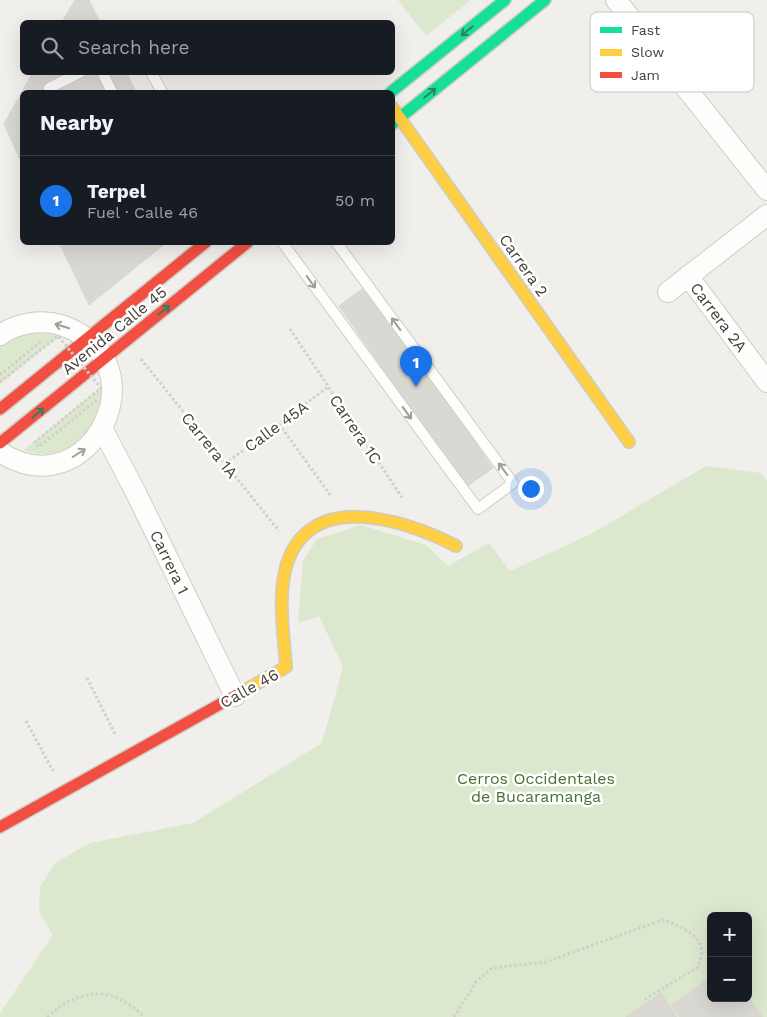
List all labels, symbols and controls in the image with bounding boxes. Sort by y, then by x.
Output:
legend [590,12,754,92]
search box [20,20,395,75]
text: Fast [631,22,660,38]
one-way arrow [461,25,474,36]
icon: search [38,34,66,62]
text: Search here [78,36,189,59]
text: Slow [631,44,664,60]
text: Jam [631,67,660,83]
one-way arrow [424,88,437,99]
text: Nearby [40,110,113,135]
text: Terpel [87,180,146,203]
text: 1 [53,191,59,210]
text: 50 m [335,191,375,210]
text: Fuel · Calle 46 [87,203,198,222]
street label: Carrera 2 [495,230,552,300]
one-way arrow [306,275,316,289]
street label: Carrera 2A [686,279,751,356]
street label: Avenida Calle 45 [58,282,171,379]
one-way arrow [157,305,170,316]
one-way arrow [391,317,401,331]
one-way arrow [54,321,70,331]
pin: 1 [400,346,432,387]
street label: Carrera 1C [326,391,386,468]
street label: Calle 45A [241,397,312,456]
one-way arrow [402,406,413,419]
one-way arrow [31,407,44,418]
street label: Carrera 1A [177,409,242,482]
one-way arrow [71,448,85,458]
one-way arrow [498,462,508,476]
your location [518,476,544,502]
street label: Carrera 1 [146,527,193,597]
street label: Calle 46 [217,665,282,712]
park label: Cerros Occidentales de Bucaramanga [457,769,615,806]
map controls [707,912,752,1002]
button: + [707,912,752,957]
button: − [707,957,752,1002]

